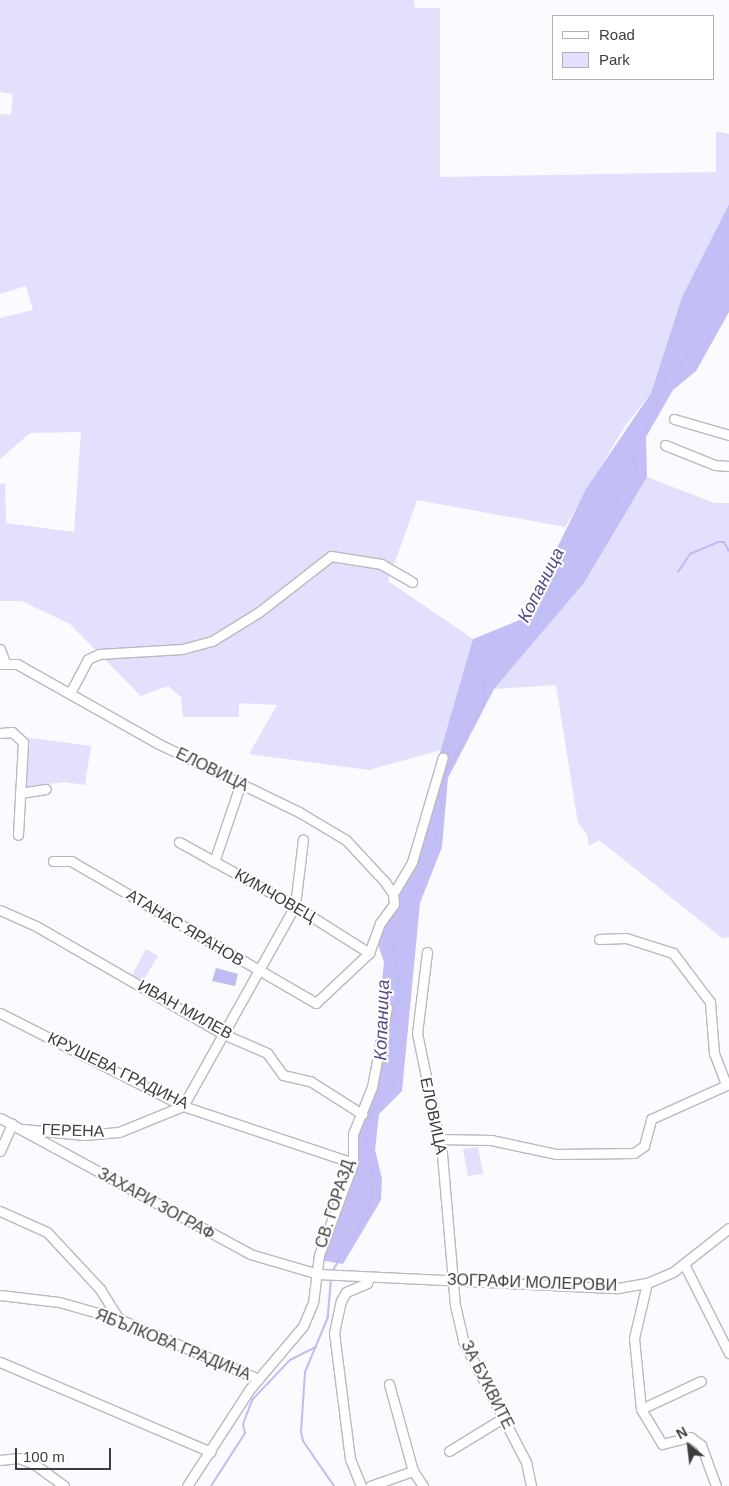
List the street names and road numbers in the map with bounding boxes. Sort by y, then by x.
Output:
street label: ЕЛОВИЦА [173,744,251,796]
street label: КИМЧОВЕЦ [231,865,319,927]
street label: АТАНАС ЯРАНОВ [123,885,247,971]
street label: ИВАН МИЛЕВ [134,976,236,1044]
street label: КРУШЕВА ГРАДИНА [44,1029,192,1113]
street label: ЕЛОВИЦА [415,1076,451,1156]
street label: ГЕРЕНА [41,1120,105,1142]
street label: СВ. ГОРАЗД [312,1157,358,1251]
street label: ЗАХАРИ ЗОГРАФ [94,1164,218,1244]
street label: ЗОГРАФИ МОЛЕРОВИ [447,1270,617,1296]
street label: ЯБЪЛКОВА ГРАДИНА [93,1305,253,1385]
street label: ЗА БУКВИТЕ [456,1337,518,1433]

